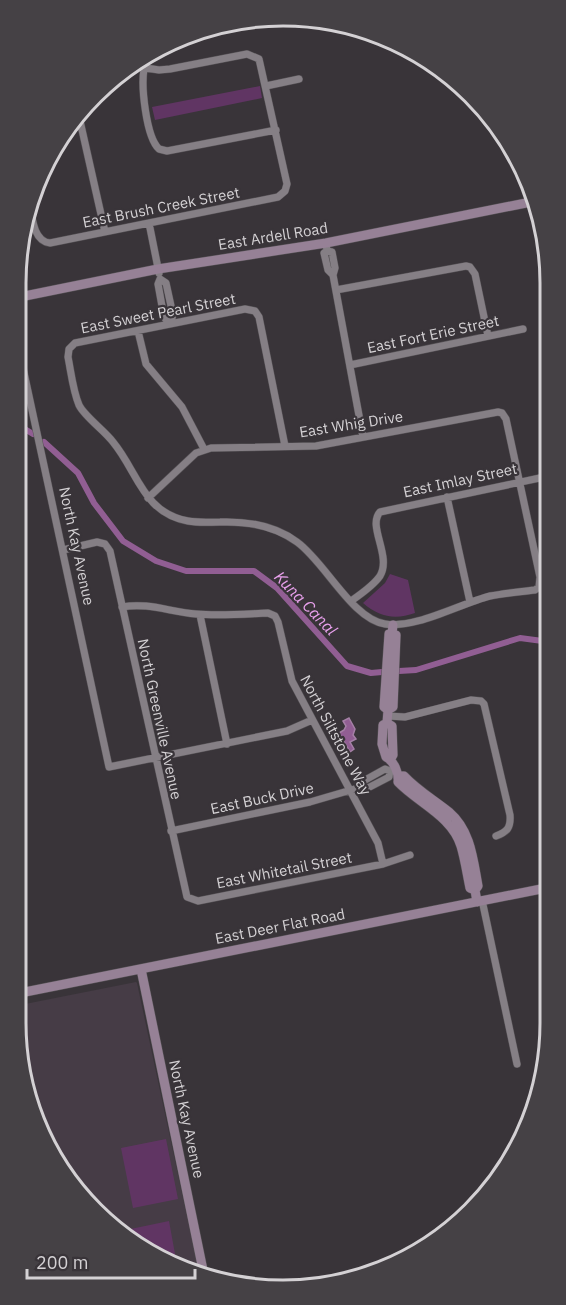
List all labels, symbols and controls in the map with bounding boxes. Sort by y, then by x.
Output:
street label: East Brush Creek Street [81,182,241,232]
street label: East Ardell Road [217,218,329,254]
street label: East Sweet Pearl Street [79,289,237,337]
street label: East Fort Erie Street [365,311,501,357]
street label: East Whig Drive [298,406,404,442]
street label: East Imlay Street [401,459,519,501]
street label: North Kay Avenue [55,485,99,607]
water label: Kuna Canal [270,567,342,640]
street label: North Greenville Avenue [134,637,186,801]
street label: North Siltstone Way [296,672,376,799]
street label: East Buck Drive [209,778,315,818]
street label: East Whitetail Street [215,848,353,892]
street label: East Deer Flat Road [213,904,347,948]
street label: North Kay Avenue [165,1058,209,1180]
scale bar [27,1242,195,1280]
text: 200 m [36,1251,88,1274]

